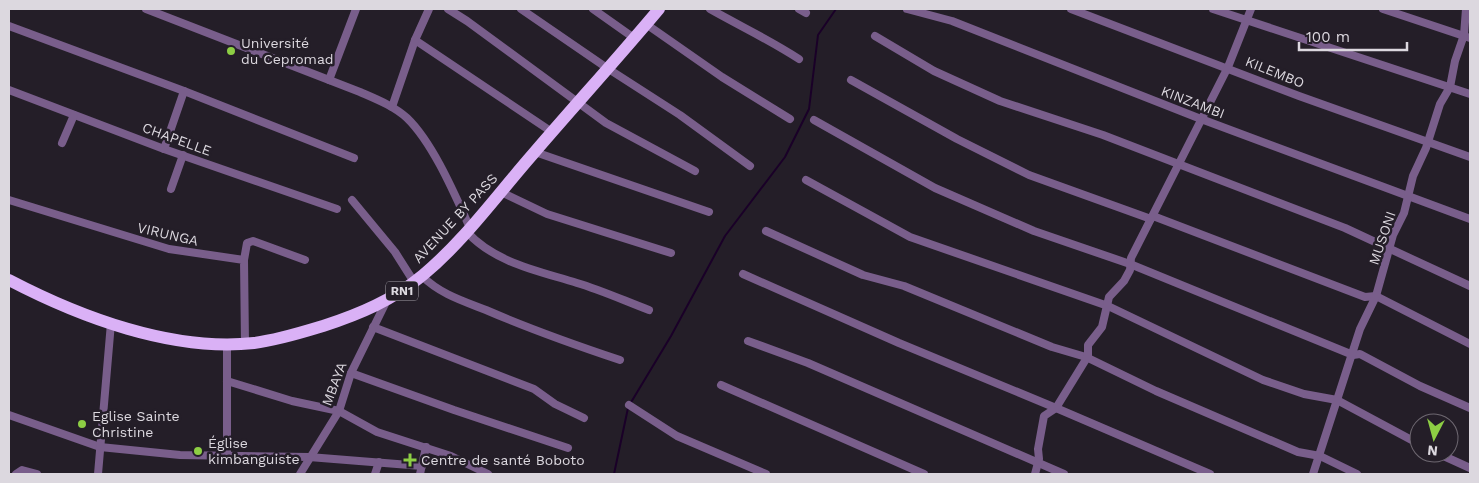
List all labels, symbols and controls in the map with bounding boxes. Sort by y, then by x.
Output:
scale bar [1299,20,1406,52]
text: 100 m [1306,28,1350,46]
place label: Université du Cepromad [241,35,334,67]
marker: Université du Cepromad [225,45,237,57]
street label: KILEMBO [1243,53,1307,91]
street label: KINZAMBI [1159,83,1227,121]
street label: CHAPELLE [140,119,214,159]
street label: AVENUE BY PASS [409,170,501,266]
street label: MUSONI [1365,209,1399,267]
street label: VIRUNGA [136,219,200,249]
road number: RN1 [386,282,418,300]
street label: MBAYA [318,360,350,408]
place label: Eglise Sainte Christine [92,408,180,440]
north arrow [1409,413,1459,463]
marker: Eglise Sainte Christine [76,418,88,430]
place label: Église kimbanguiste [208,435,300,467]
text: N [1427,442,1439,459]
marker: Église kimbanguiste [192,445,204,457]
place label: Centre de santé Boboto [421,452,585,468]
marker: Centre de santé Boboto [403,453,417,467]

